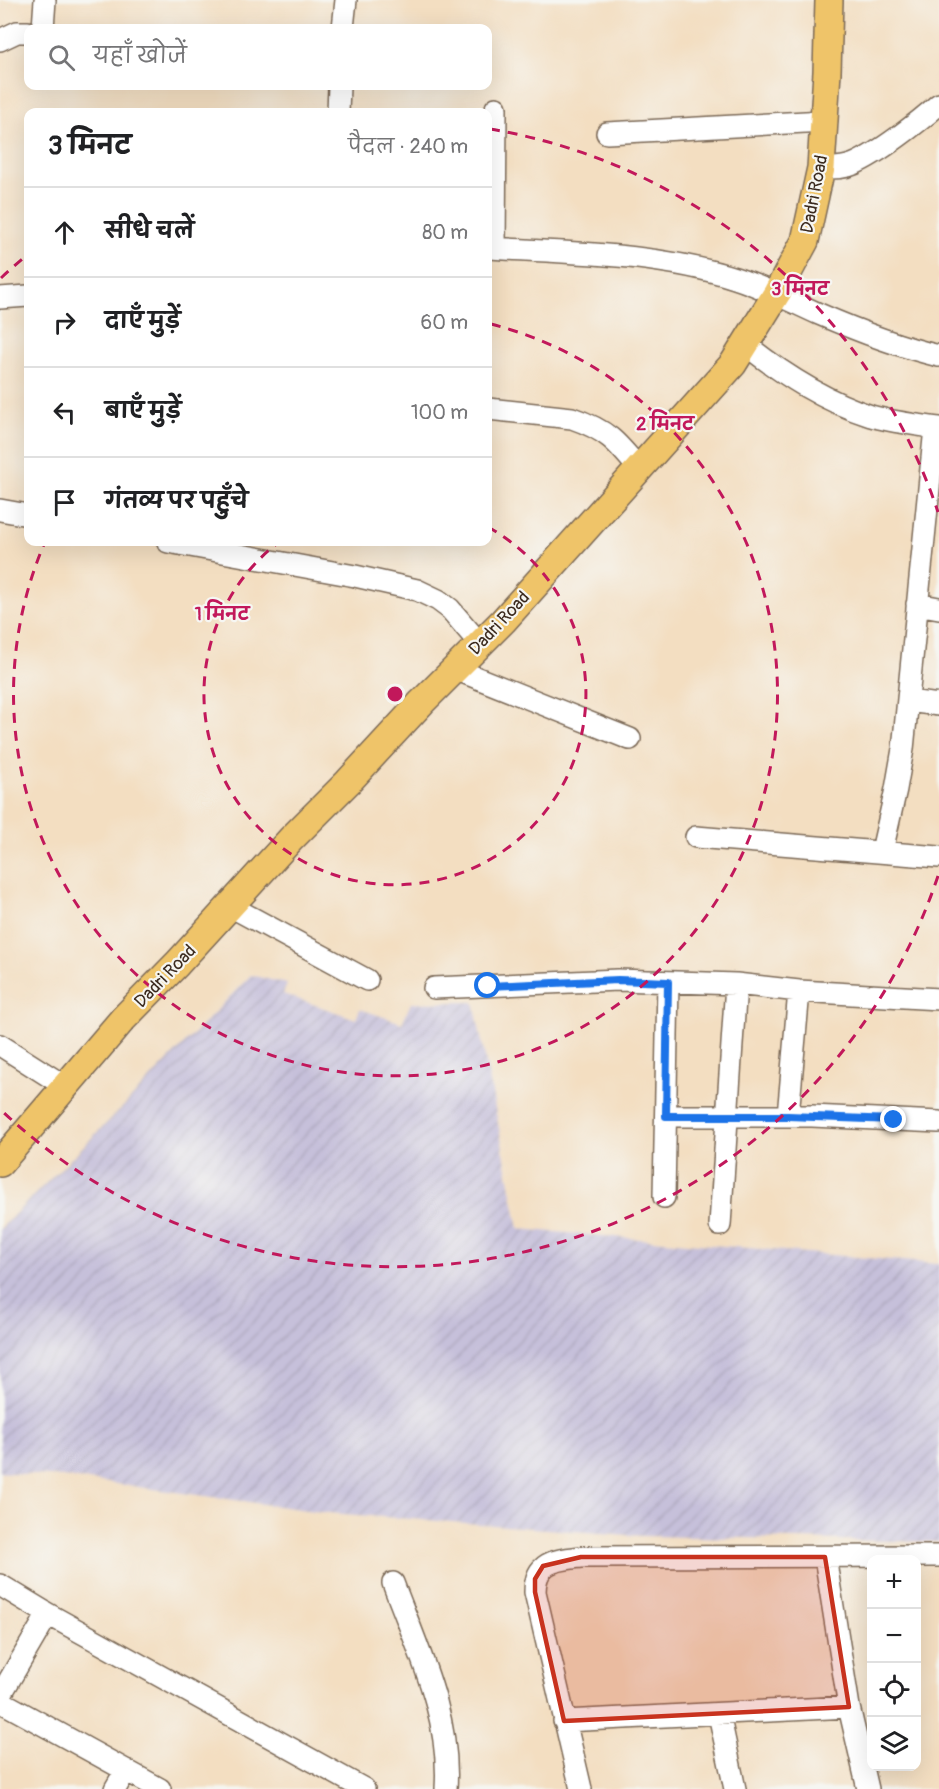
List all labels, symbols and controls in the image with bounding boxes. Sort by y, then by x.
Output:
search box [24,24,492,90]
icon: search [45,41,78,74]
text: यहाँ खोजें [93,42,187,70]
text: 3 मिनट [48,130,131,162]
text: पैदल · 240 m [348,134,468,159]
street label: Dadri Road [796,153,833,235]
icon: ahead [48,216,81,249]
text: सीधे चलें [105,217,194,245]
text: 80 m [422,220,468,245]
text: 3 मिनट [771,274,831,301]
icon: right [48,306,81,339]
text: दाएँ मुड़ें [105,307,181,335]
text: 60 m [421,310,468,335]
icon: left [48,396,81,429]
text: बाएँ मुड़ें [105,397,181,425]
text: 100 m [411,400,468,425]
text: 2 मिनट [636,409,696,436]
icon: arrive [48,486,81,519]
text: गंतव्य पर पहुँचे [105,487,248,515]
street label: Dadri Road [464,587,535,660]
text: 1 मिनट [195,599,252,626]
centre of rings [385,684,405,704]
street label: Dadri Road [130,940,201,1013]
route start [474,972,500,998]
route end [880,1106,906,1132]
map controls [867,1555,921,1771]
button: + [867,1555,921,1609]
button: − [867,1609,921,1663]
button: locate [867,1663,921,1717]
button: layers [867,1717,921,1771]

